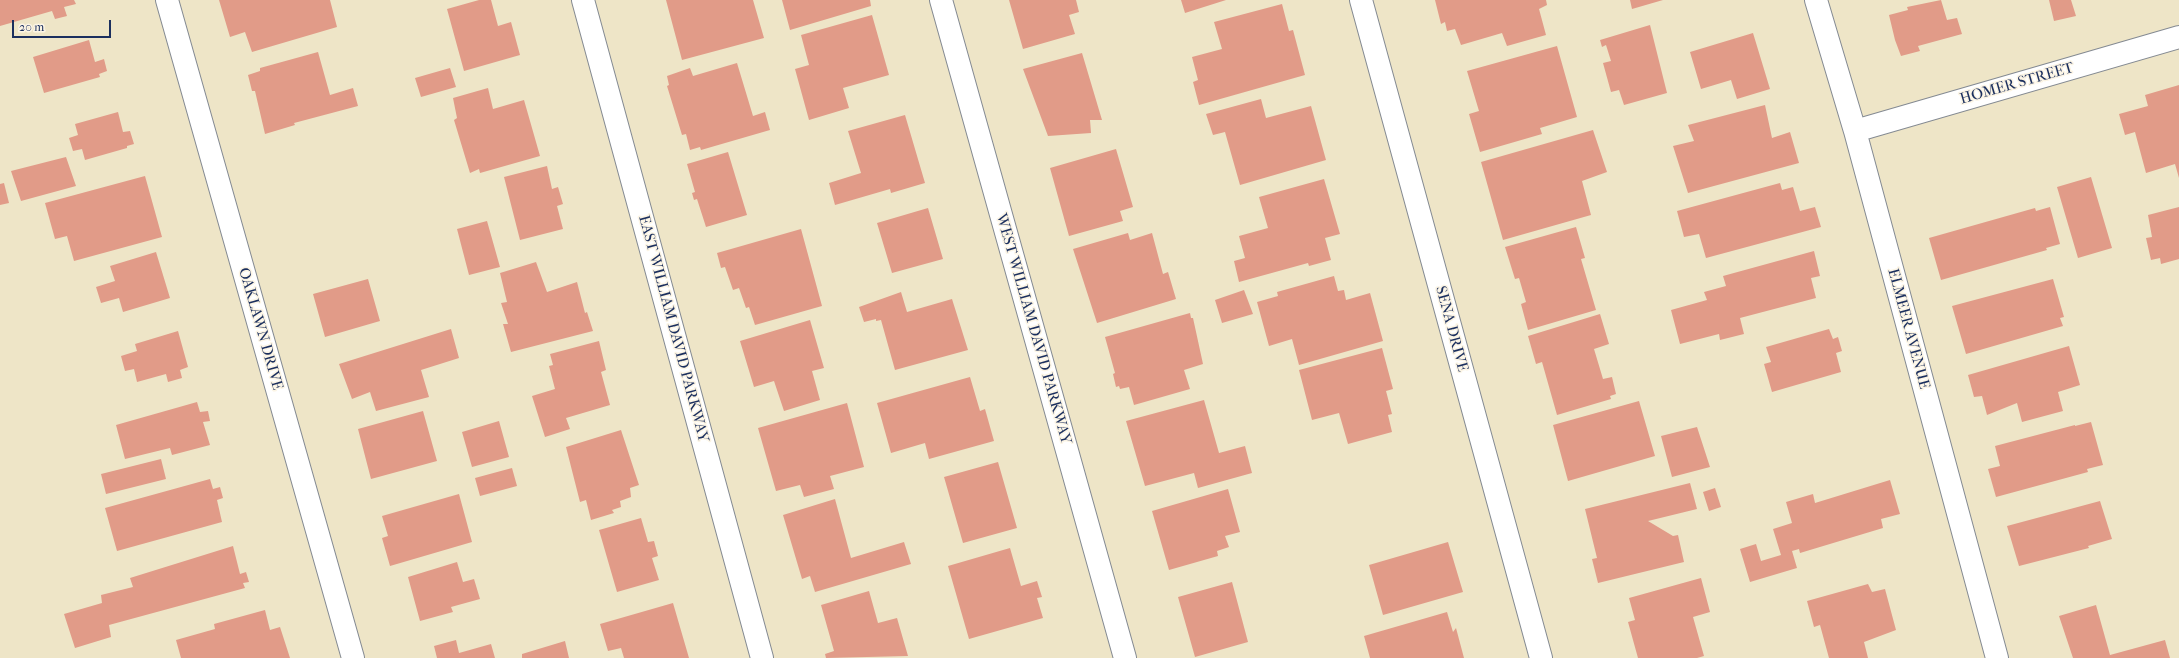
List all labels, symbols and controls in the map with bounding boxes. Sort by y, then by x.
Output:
scale bar [14,12,113,38]
text: 20 m [19,20,44,34]
street label: HOMER STREET [1958,59,2076,109]
street label: WEST WILLIAM DAVID PARKWAY [991,212,1075,446]
street label: EAST WILLIAM DAVID PARKWAY [634,214,712,444]
street label: OAKLAWN DRIVE [234,266,286,392]
street label: ELMEER AVENUE [1883,267,1933,391]
street label: SENA DRIVE [1431,284,1471,374]

